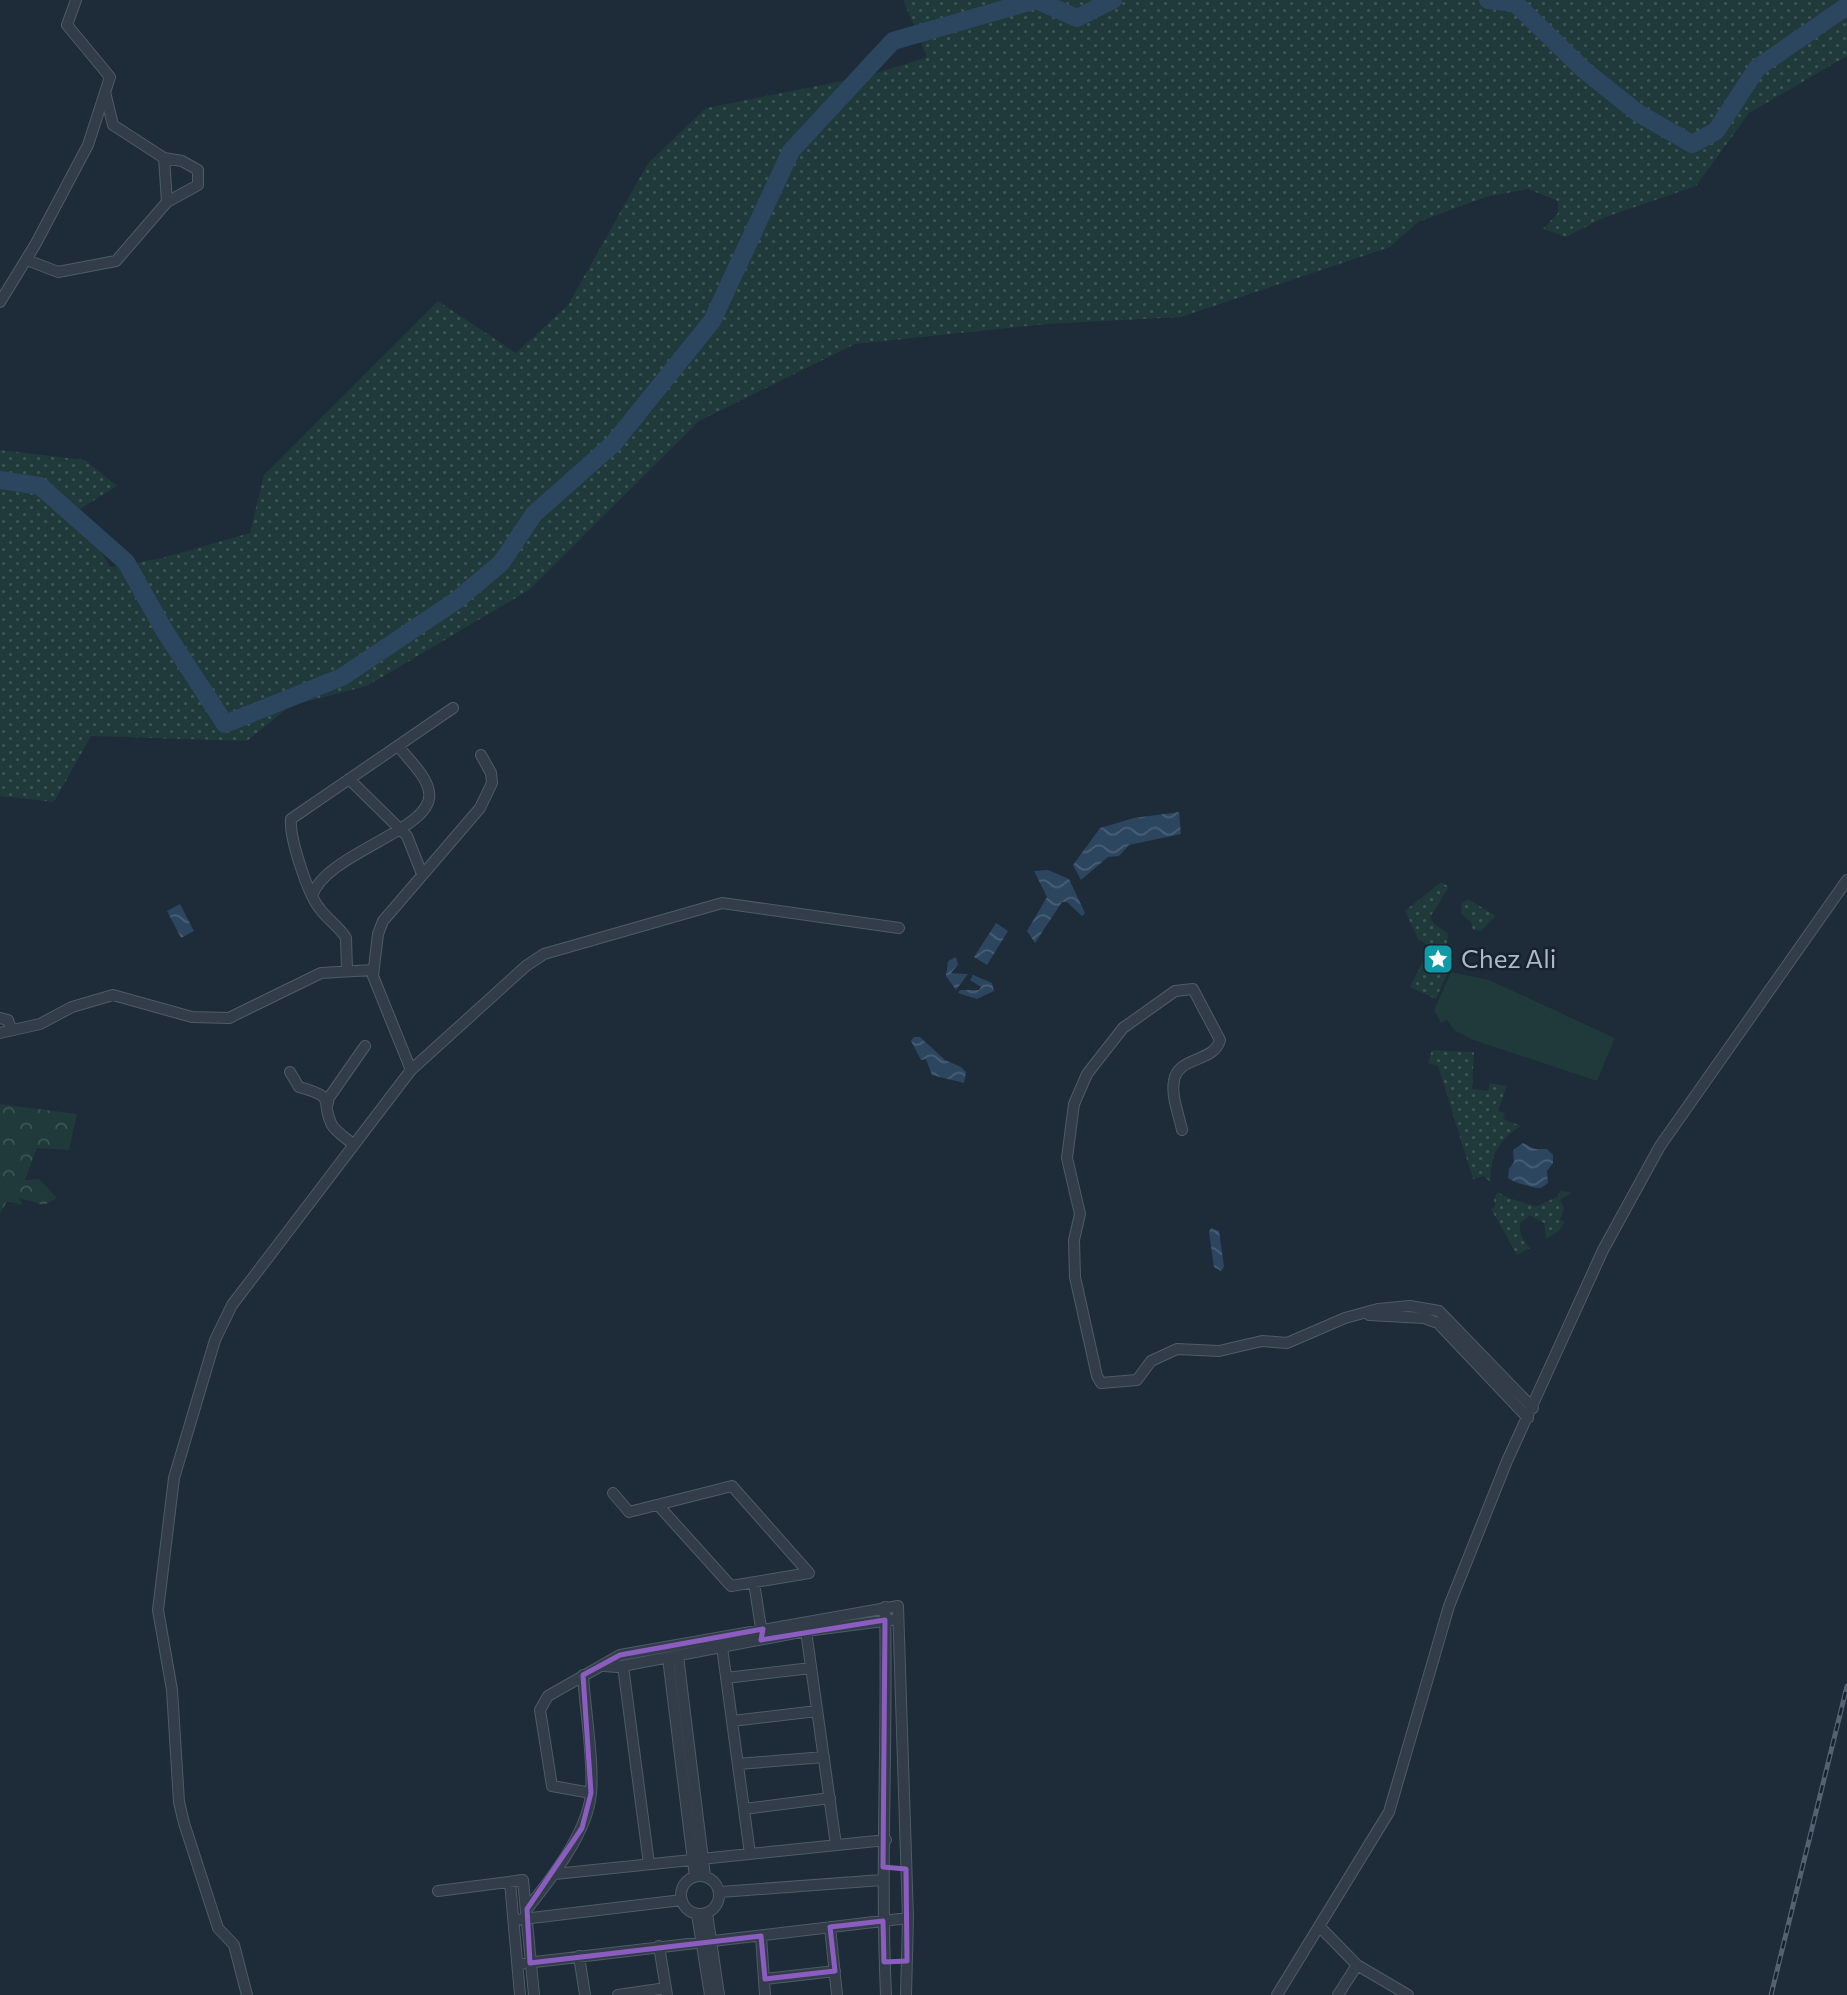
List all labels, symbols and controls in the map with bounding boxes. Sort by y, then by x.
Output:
place icon: Chez Ali [1421,942,1455,976]
place label: Chez Ali [1461,942,1557,973]

